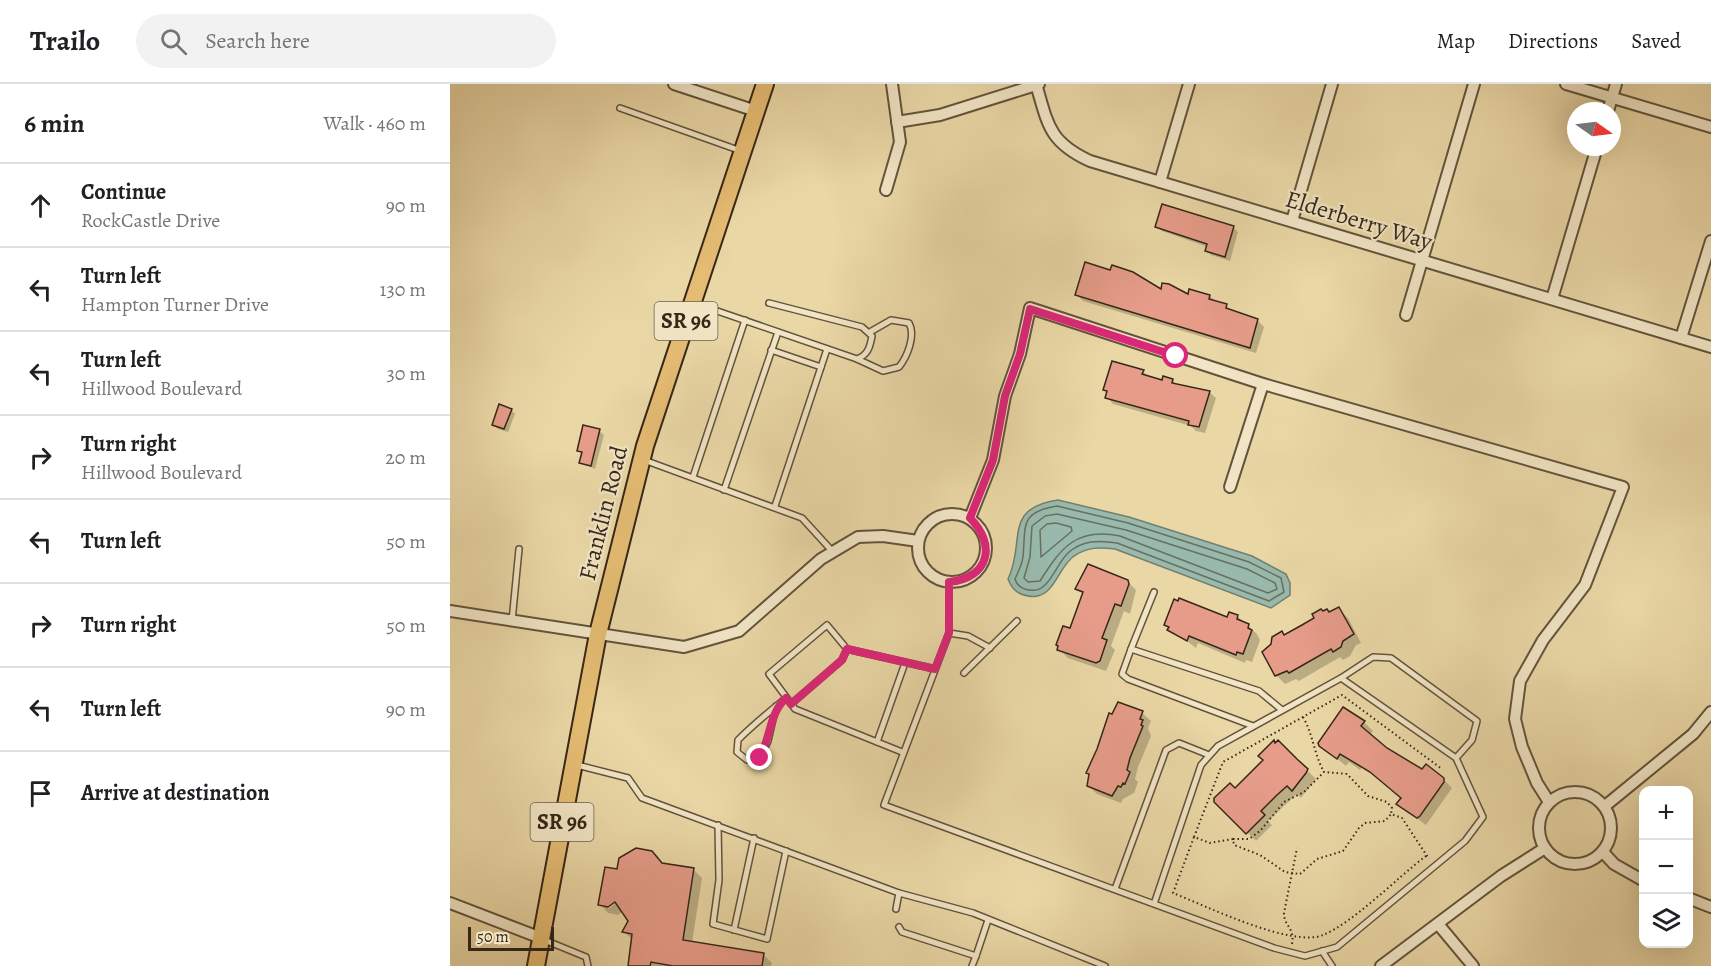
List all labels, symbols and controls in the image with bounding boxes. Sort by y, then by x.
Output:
search box [136,14,556,68]
text: Trailo [30,22,100,60]
icon: search [157,25,190,58]
text: Search here [205,26,310,56]
text: Map [1437,27,1475,55]
text: Directions [1508,27,1598,55]
text: Saved [1631,27,1681,55]
north arrow [1567,102,1621,156]
text: 6 min [24,106,85,141]
text: Walk · 460 m [323,110,426,137]
text: Continue [81,177,166,207]
street label: Elderberry Way [1282,182,1437,258]
icon: ahead [24,189,57,222]
text: 90 m [386,192,426,219]
text: RockCastle Drive [81,207,220,234]
text: Turn left [81,261,161,291]
icon: left [24,273,57,306]
text: 130 m [380,276,426,303]
text: Hampton Turner Drive [81,291,269,318]
road number: SR 96 [654,302,718,340]
route start [1162,342,1188,368]
text: Turn left [81,345,161,375]
icon: left [24,357,57,390]
text: 30 m [386,360,426,387]
text: Hillwood Boulevard [81,375,242,402]
text: Turn right [81,429,177,459]
icon: right [24,441,57,474]
street label: Franklin Road [571,442,635,584]
text: 20 m [385,444,426,471]
text: Hillwood Boulevard [81,459,242,486]
icon: left [24,525,57,558]
text: Turn left [81,526,161,556]
text: 50 m [386,528,426,555]
icon: right [24,609,57,642]
text: Turn right [81,610,177,640]
text: 50 m [386,612,426,639]
icon: left [24,693,57,726]
text: Turn left [81,694,161,724]
text: 90 m [386,696,426,723]
route end [746,744,772,770]
icon: arrive [24,777,57,810]
text: Arrive at destination [81,778,270,808]
map controls [1639,786,1693,948]
button: + [1639,786,1693,840]
road number: SR 96 [530,803,594,841]
button: − [1639,840,1693,894]
button: layers [1639,894,1693,948]
scale bar [468,924,554,952]
text: 50 m [477,926,509,948]

